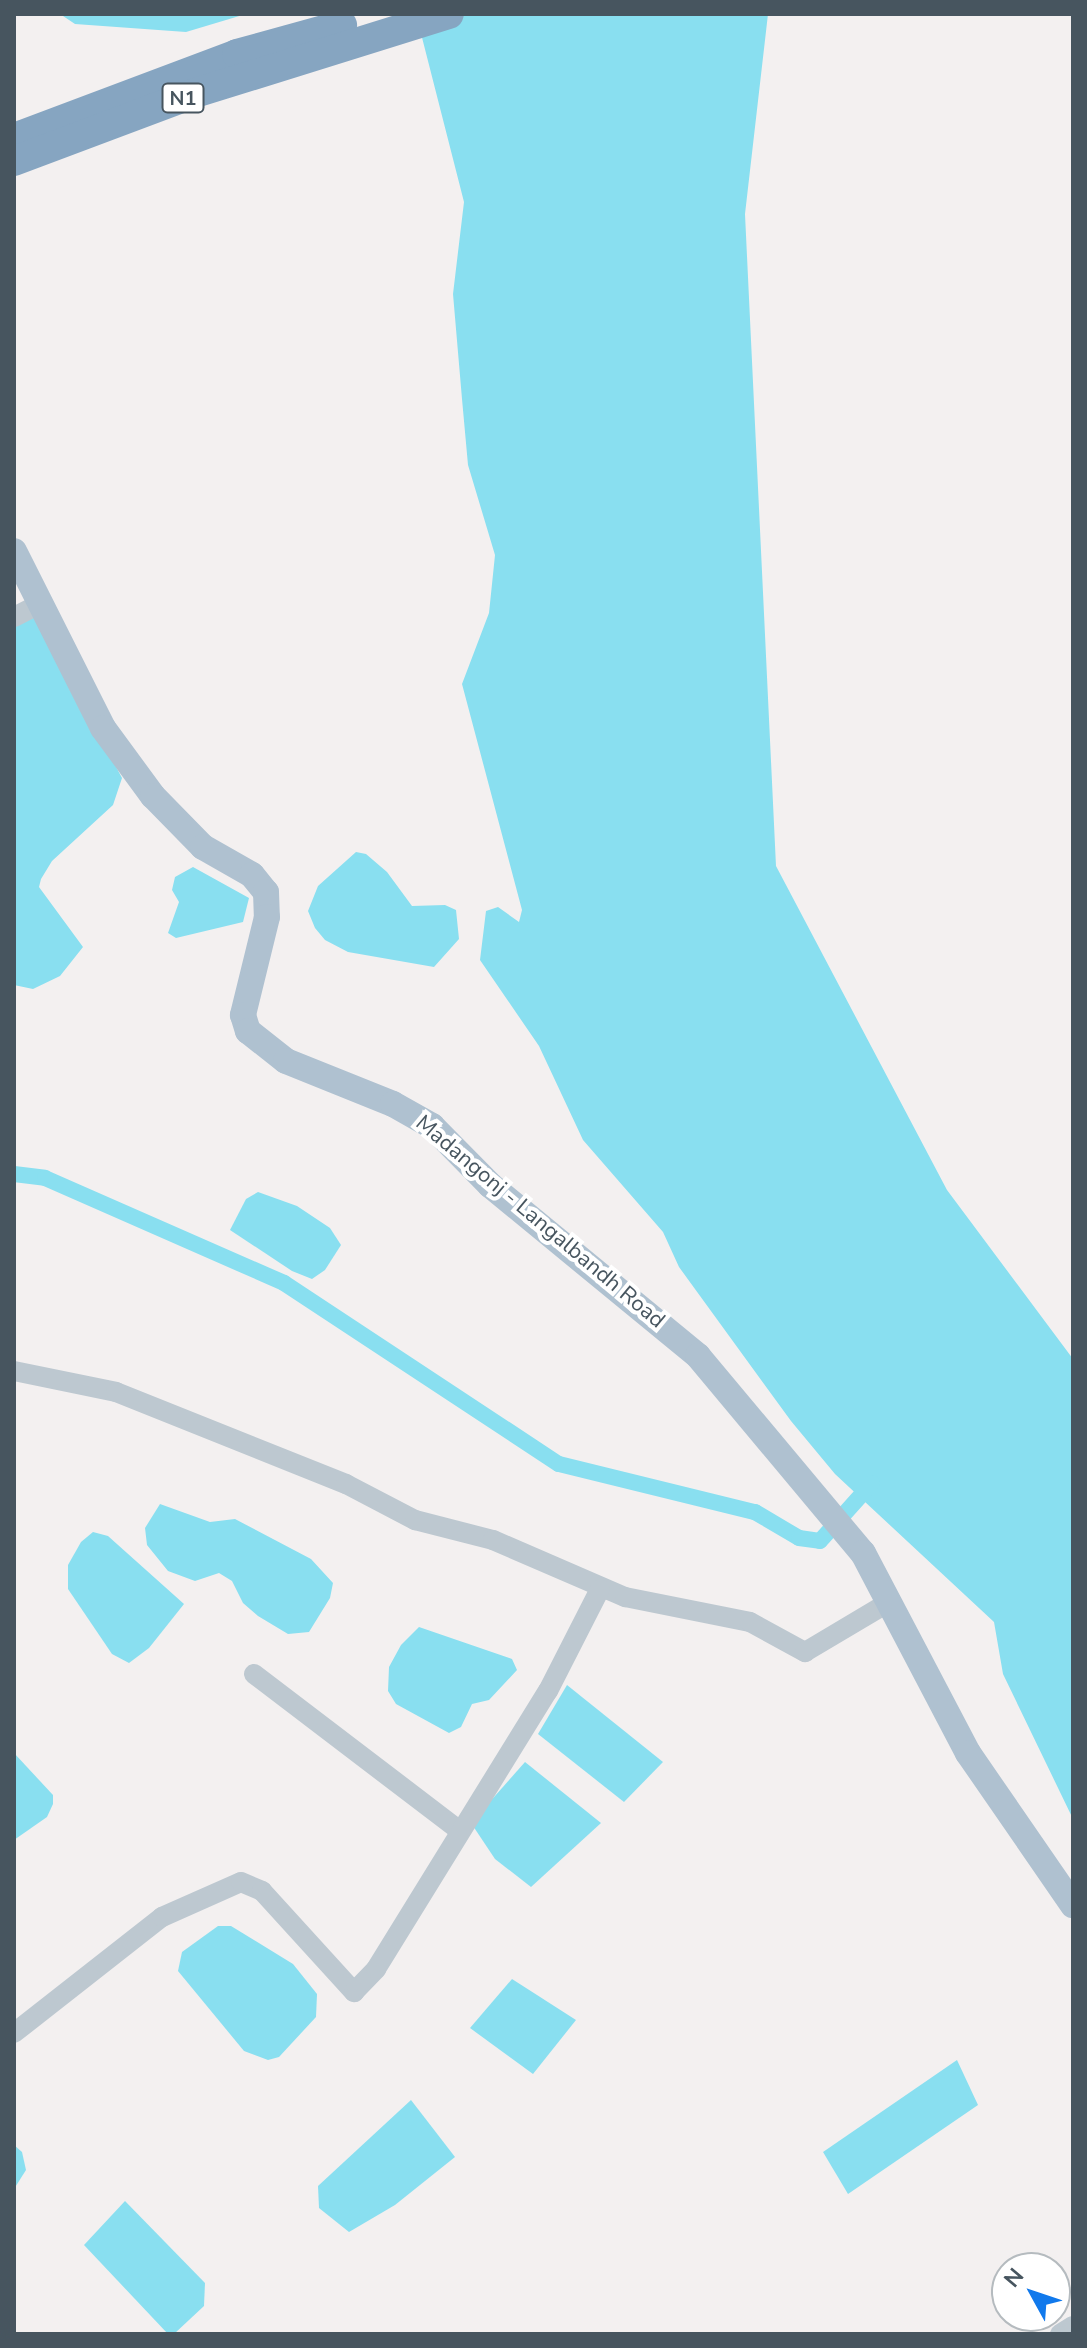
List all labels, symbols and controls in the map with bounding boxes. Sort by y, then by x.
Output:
road number: N1 [161,82,205,114]
street label: Madangonj - Langalbandh Road [410,1110,670,1334]
north arrow [991,2252,1071,2332]
text: N [997,2262,1031,2294]

